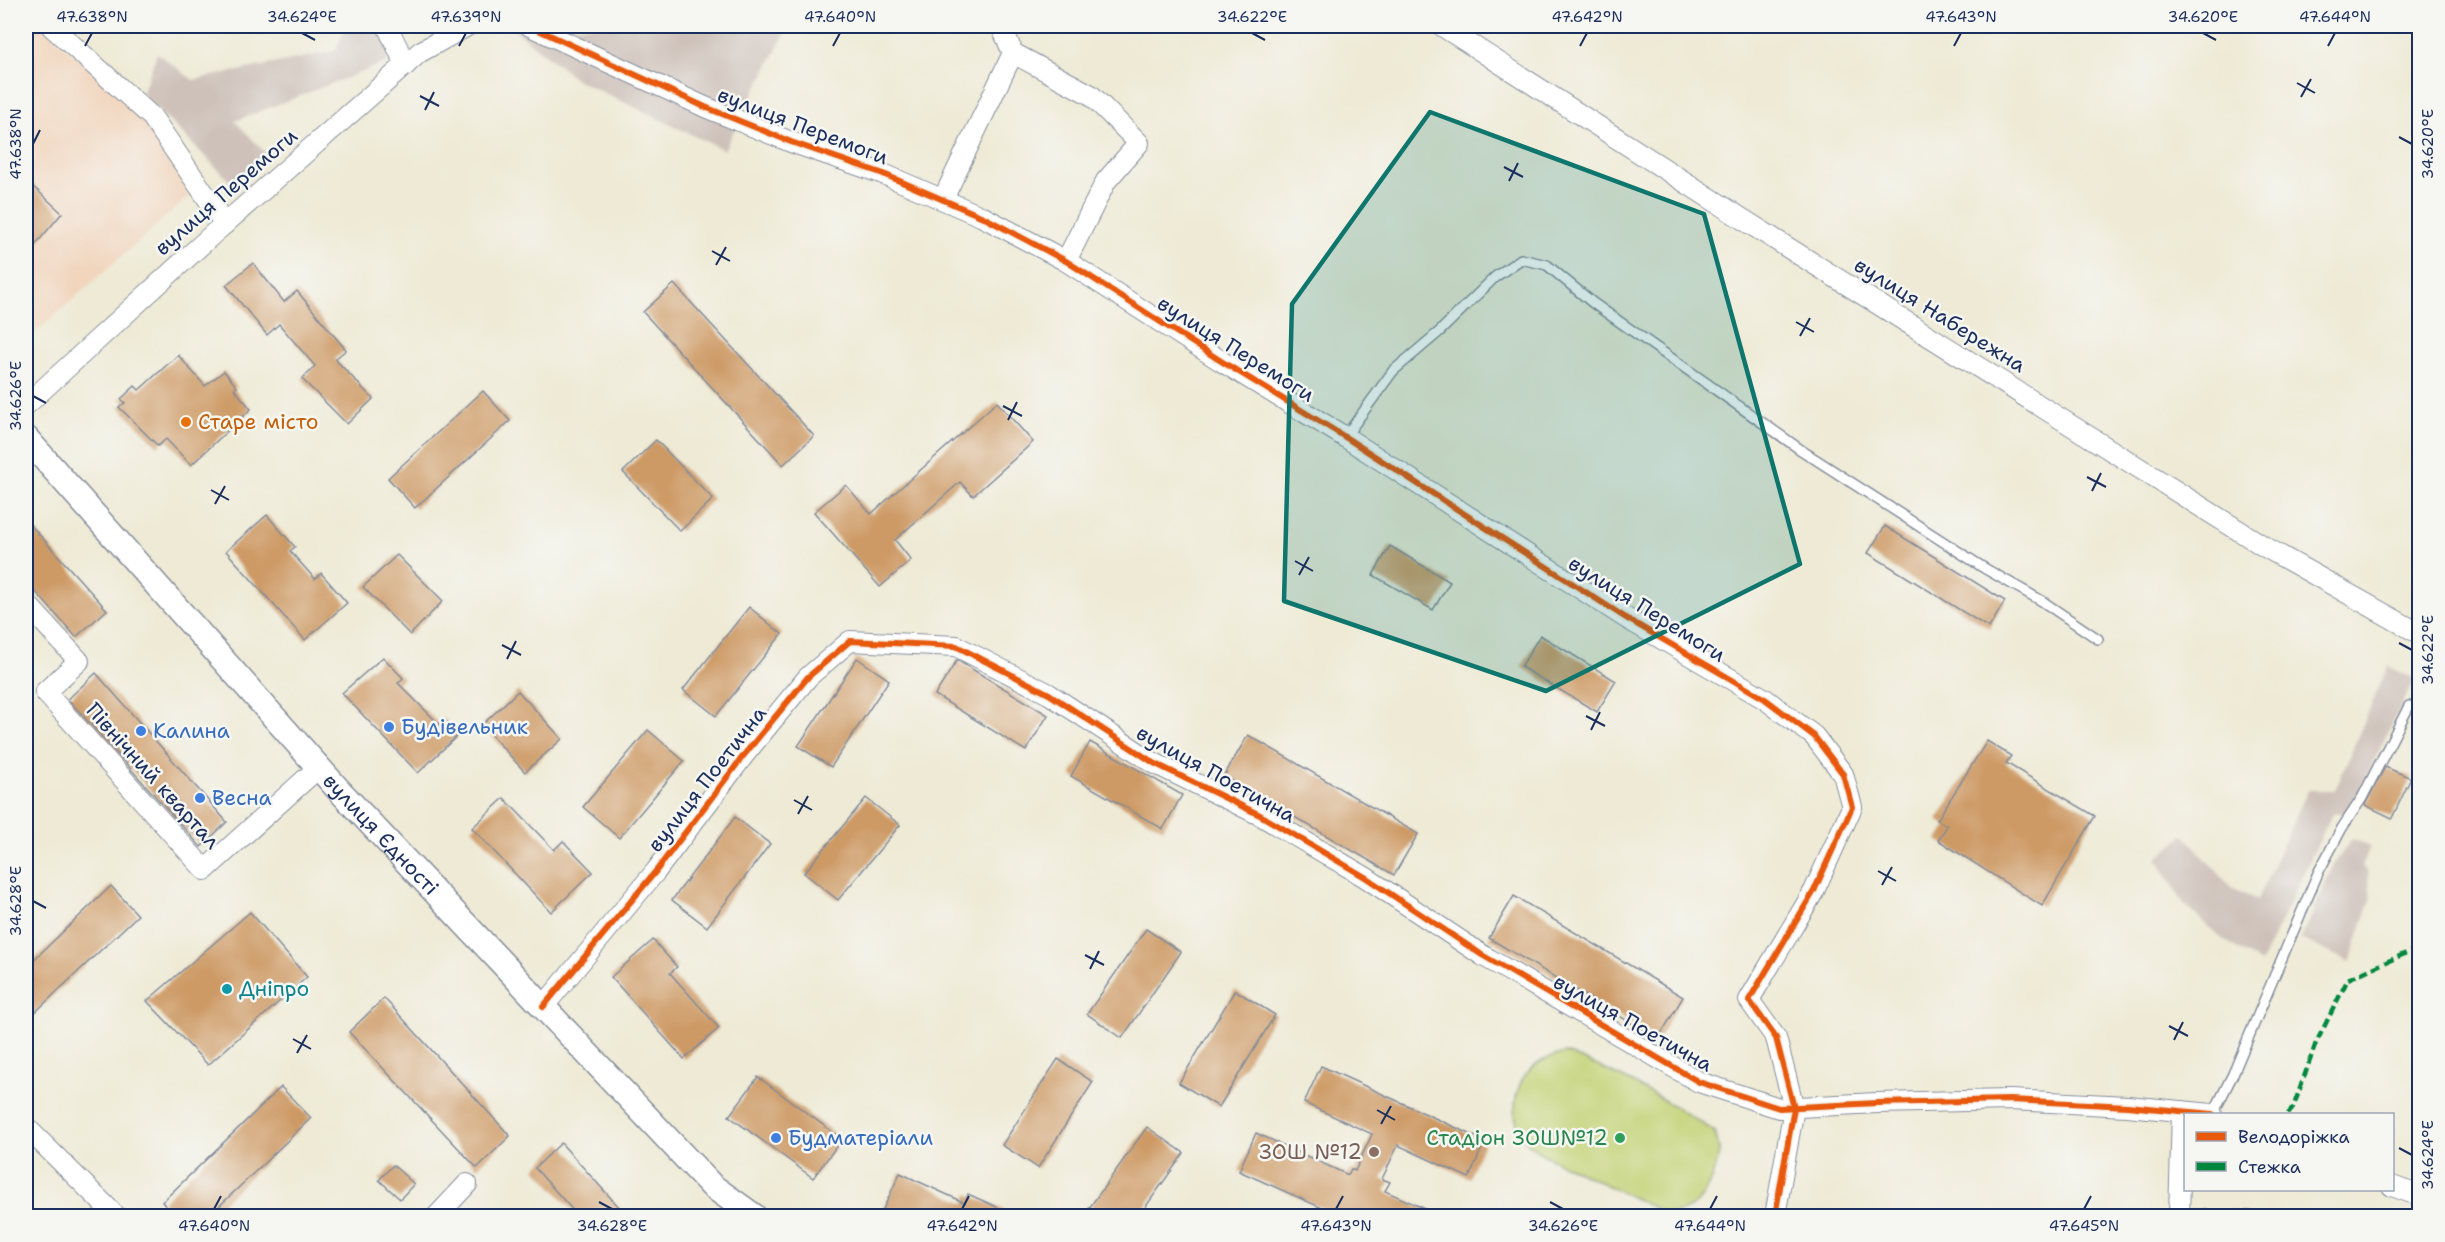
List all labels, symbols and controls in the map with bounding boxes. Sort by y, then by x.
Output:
text: 47.638°N [56,7,128,27]
text: 34.624°E [267,7,337,27]
text: 47.639°N [430,7,502,27]
text: 47.640°N [804,7,876,27]
text: 34.622°E [1217,7,1287,27]
text: 47.642°N [1551,7,1623,27]
text: 47.643°N [1925,7,1997,27]
text: 34.620°E [2168,7,2238,27]
text: 47.644°N [2299,7,2371,27]
street label: вулиця Перемоги [714,81,893,172]
text: 47.638°N [6,108,26,180]
text: 34.620°E [2418,109,2438,179]
street label: вулиця Перемоги [149,122,304,262]
street label: вулиця Набережна [1849,251,2031,379]
street label: вулиця Перемоги [1152,289,1320,409]
text: 34.626°E [6,361,26,431]
place label: Старе місто [198,408,318,436]
marker: Старе місто [179,415,193,429]
street label: вулиця Перемоги [1563,549,1731,669]
text: 34.622°E [2418,615,2438,685]
street label: Північний квартал [80,697,226,855]
street label: вулиця Поетична [641,700,773,858]
place label: Будівельник [401,713,528,741]
place label: Калина [153,717,230,745]
street label: вулиця Поетична [1131,719,1301,829]
marker: Будівельник [382,720,396,734]
marker: Калина [134,724,148,738]
street label: вулиця Єдності [317,767,445,901]
place label: Весна [212,784,271,812]
marker: Весна [193,791,207,805]
text: 34.628°E [6,866,26,936]
street label: вулиця Поетична [1548,968,1718,1078]
place label: Дніпро [239,975,309,1003]
marker: Дніпро [220,982,234,996]
legend [2184,1113,2394,1191]
text: 34.624°E [2418,1120,2438,1190]
place label: Будматеріали [788,1124,933,1152]
place label: Стадіон ЗОШ№12 [1426,1124,1608,1152]
text: Велодоріжка [2238,1125,2350,1149]
marker: Будматеріали [769,1131,783,1145]
marker: Стадіон ЗОШ№12 [1613,1131,1627,1145]
place label: ЗОШ №12 [1259,1138,1362,1166]
marker: ЗОШ №12 [1367,1145,1381,1159]
text: Стежка [2238,1155,2301,1179]
text: 47.640°N [178,1216,250,1236]
text: 34.628°E [577,1216,647,1236]
text: 47.642°N [926,1216,998,1236]
text: 47.643°N [1300,1216,1372,1236]
text: 34.626°E [1528,1216,1598,1236]
text: 47.644°N [1674,1216,1746,1236]
text: 47.645°N [2049,1216,2119,1236]

